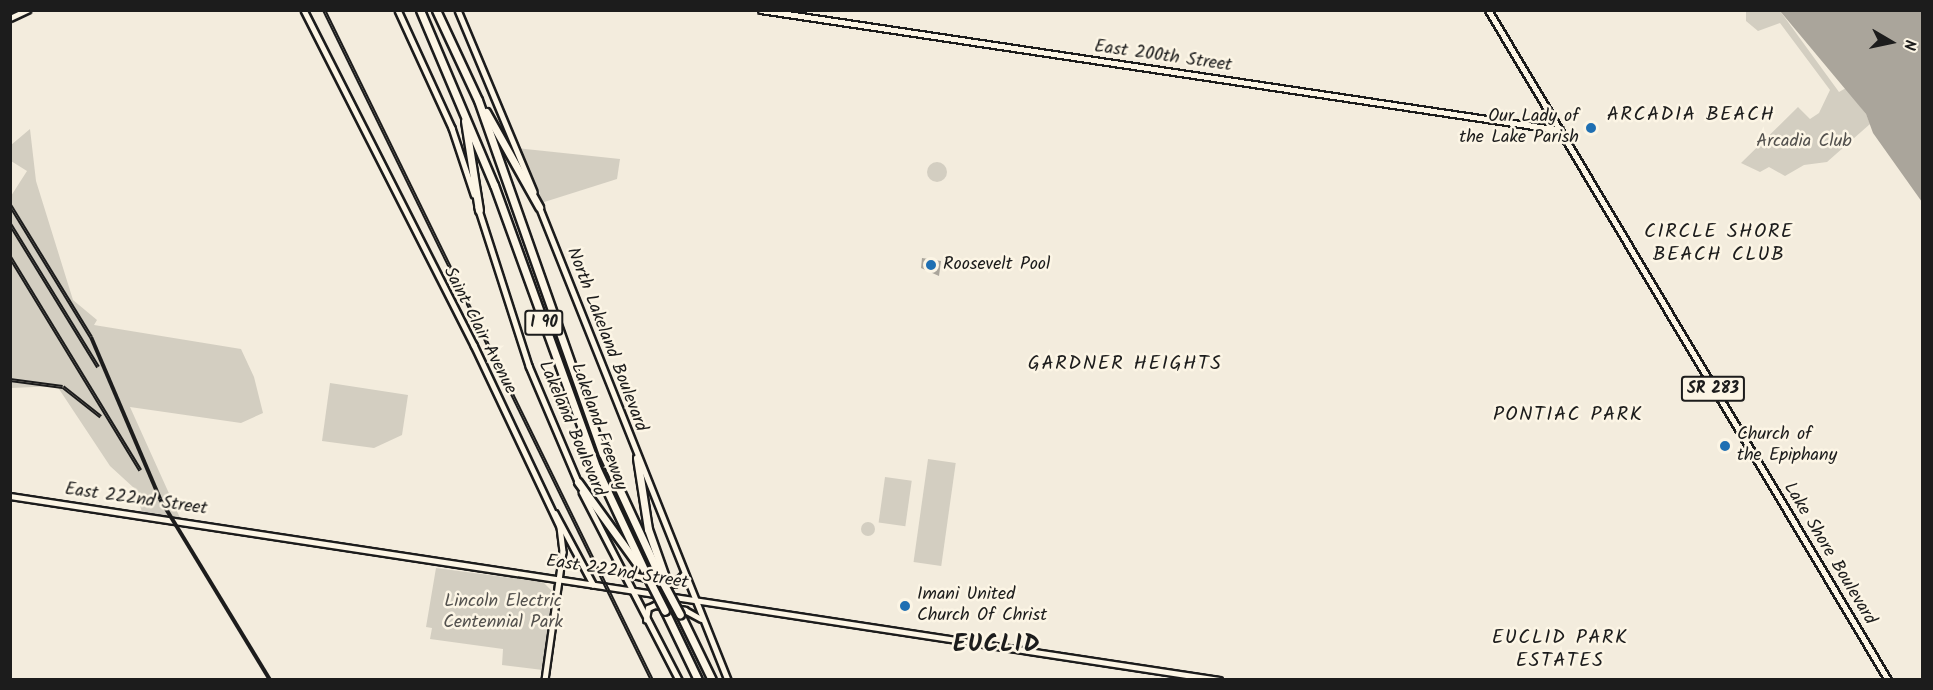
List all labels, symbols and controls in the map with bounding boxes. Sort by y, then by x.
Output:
north arrow [1861,12,1921,72]
street label: East 200th Street [1093,37,1233,77]
text: N [1896,38,1922,52]
district label: ARCADIA BEACH [1607,103,1775,127]
place label: Our Lady of the Lake Parish [1459,107,1579,150]
marker: Our Lady of the Lake Parish [1584,121,1598,135]
park label: Arcadia Club [1756,131,1852,153]
district label: CIRCLE SHORE BEACH CLUB [1644,220,1794,267]
street label: North Lakeland Boulevard [561,245,651,435]
place label: Roosevelt Pool [943,254,1050,276]
marker: Roosevelt Pool [924,258,938,272]
street label: Saint Clair Avenue [438,264,520,398]
road number: I 90 [523,310,565,336]
district label: GARDNER HEIGHTS [1028,352,1222,376]
street label: Lakeland Boulevard [533,358,609,500]
street label: Lakeland Freeway [565,360,631,494]
road number: SR 283 [1680,376,1746,402]
district label: PONTIAC PARK [1493,403,1643,427]
place label: Church of the Epiphany [1737,425,1837,468]
marker: Church of the Epiphany [1718,439,1732,453]
street label: East 222nd Street [63,479,209,521]
street label: Lake Shore Boulevard [1778,479,1880,629]
street label: East 222nd Street [544,551,690,595]
place label: Imani United Church Of Christ [917,585,1047,628]
park label: Lincoln Electric Centennial Park [443,592,563,634]
marker: Imani United Church Of Christ [898,599,912,613]
district label: EUCLID PARK ESTATES [1492,627,1628,674]
district label: EUCLID [953,631,1041,659]

